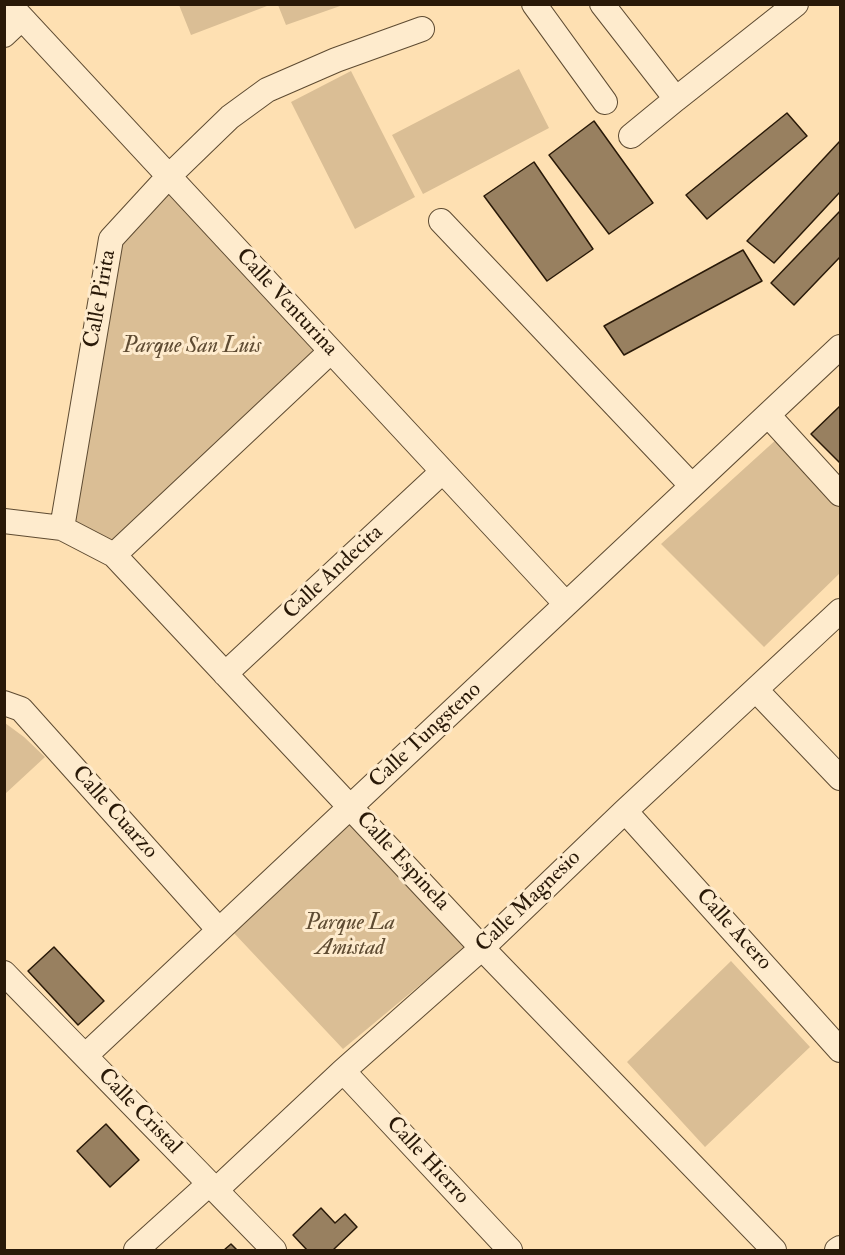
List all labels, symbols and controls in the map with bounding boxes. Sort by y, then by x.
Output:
street label: Calle Venturina [230,244,342,362]
street label: Calle Pirita [79,248,123,350]
park label: Parque San Luis [123,334,261,360]
street label: Calle Andecita [279,520,389,626]
street label: Calle Tungsteno [365,677,487,795]
street label: Calle Cuarzo [65,761,163,865]
street label: Calle Espinela [350,807,454,917]
street label: Calle Magnesio [471,845,587,959]
street label: Calle Acero [689,884,777,976]
park label: Parque La Amistad [305,911,395,962]
street label: Calle Cristal [92,1063,186,1161]
street label: Calle Hierro [380,1112,474,1210]

